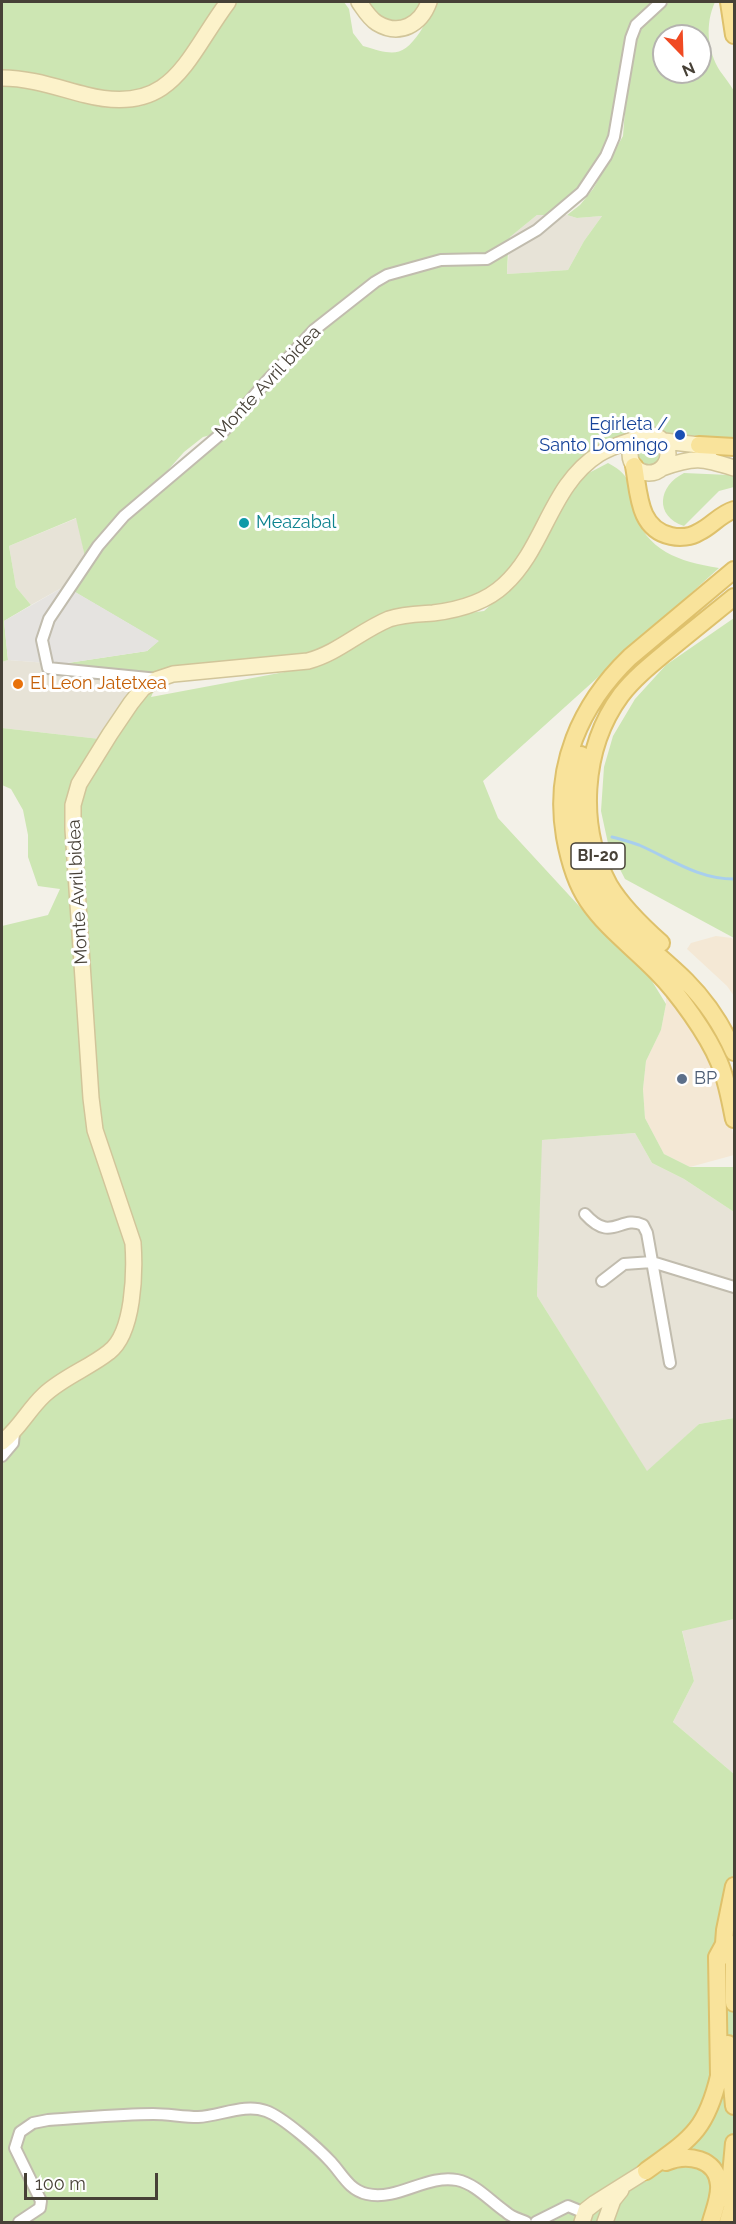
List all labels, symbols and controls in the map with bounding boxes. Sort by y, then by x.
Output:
north arrow [652,24,712,84]
text: N [679,58,698,80]
street label: Monte Avril bidea [211,322,325,442]
place label: Egirleta / Santo Domingo [539,414,668,456]
marker: Egirleta / Santo Domingo [673,428,687,442]
place label: Meazabal [256,512,336,534]
marker: Meazabal [237,516,251,530]
place label: El Leon Jatetxea [30,673,167,695]
marker: El Leon Jatetxea [11,677,25,691]
street label: Monte Avril bidea [63,819,93,965]
road number: BI-20 [571,843,625,869]
place label: BP [694,1068,717,1090]
marker: BP [675,1072,689,1086]
scale bar [27,2161,160,2199]
text: 100 m [35,2173,86,2194]

